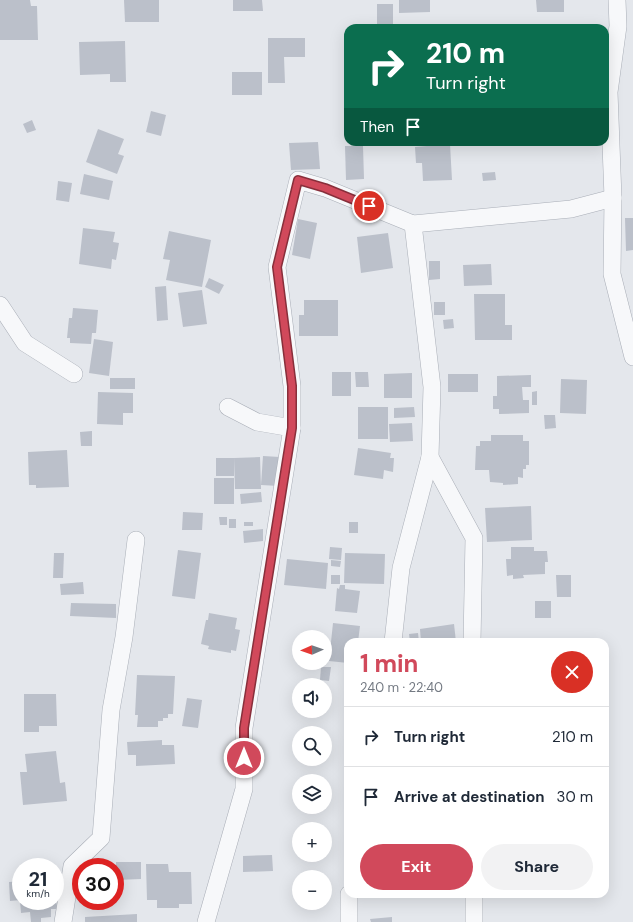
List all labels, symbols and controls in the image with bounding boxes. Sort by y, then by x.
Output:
text: 210 m [426,35,505,72]
icon: right [360,40,412,92]
text: Turn right [426,71,506,95]
icon: arrive [402,116,424,138]
text: Then [360,117,394,137]
pin [352,189,386,223]
icon: arrive [358,195,380,217]
north arrow [292,630,332,670]
map controls [292,630,332,910]
text: 1 min [360,648,418,679]
button: close [551,651,593,693]
button: sound [292,678,332,718]
text: 240 m · 22:40 [360,679,443,696]
button: search [292,726,332,766]
icon: right [360,726,382,748]
text: Turn right [394,727,465,747]
text: 210 m [552,727,593,747]
position arrow [223,737,265,779]
button: layers [292,774,332,814]
icon: arrive [360,786,382,808]
text: Arrive at destination [394,787,545,807]
text: 30 m [557,787,593,807]
button: + [292,822,332,862]
button: Exit [360,844,473,890]
button: Share [481,844,593,890]
speed limit sign: 30 [72,858,124,910]
text: 21 [29,866,47,892]
button: − [292,870,332,910]
text: km/h [26,887,50,900]

